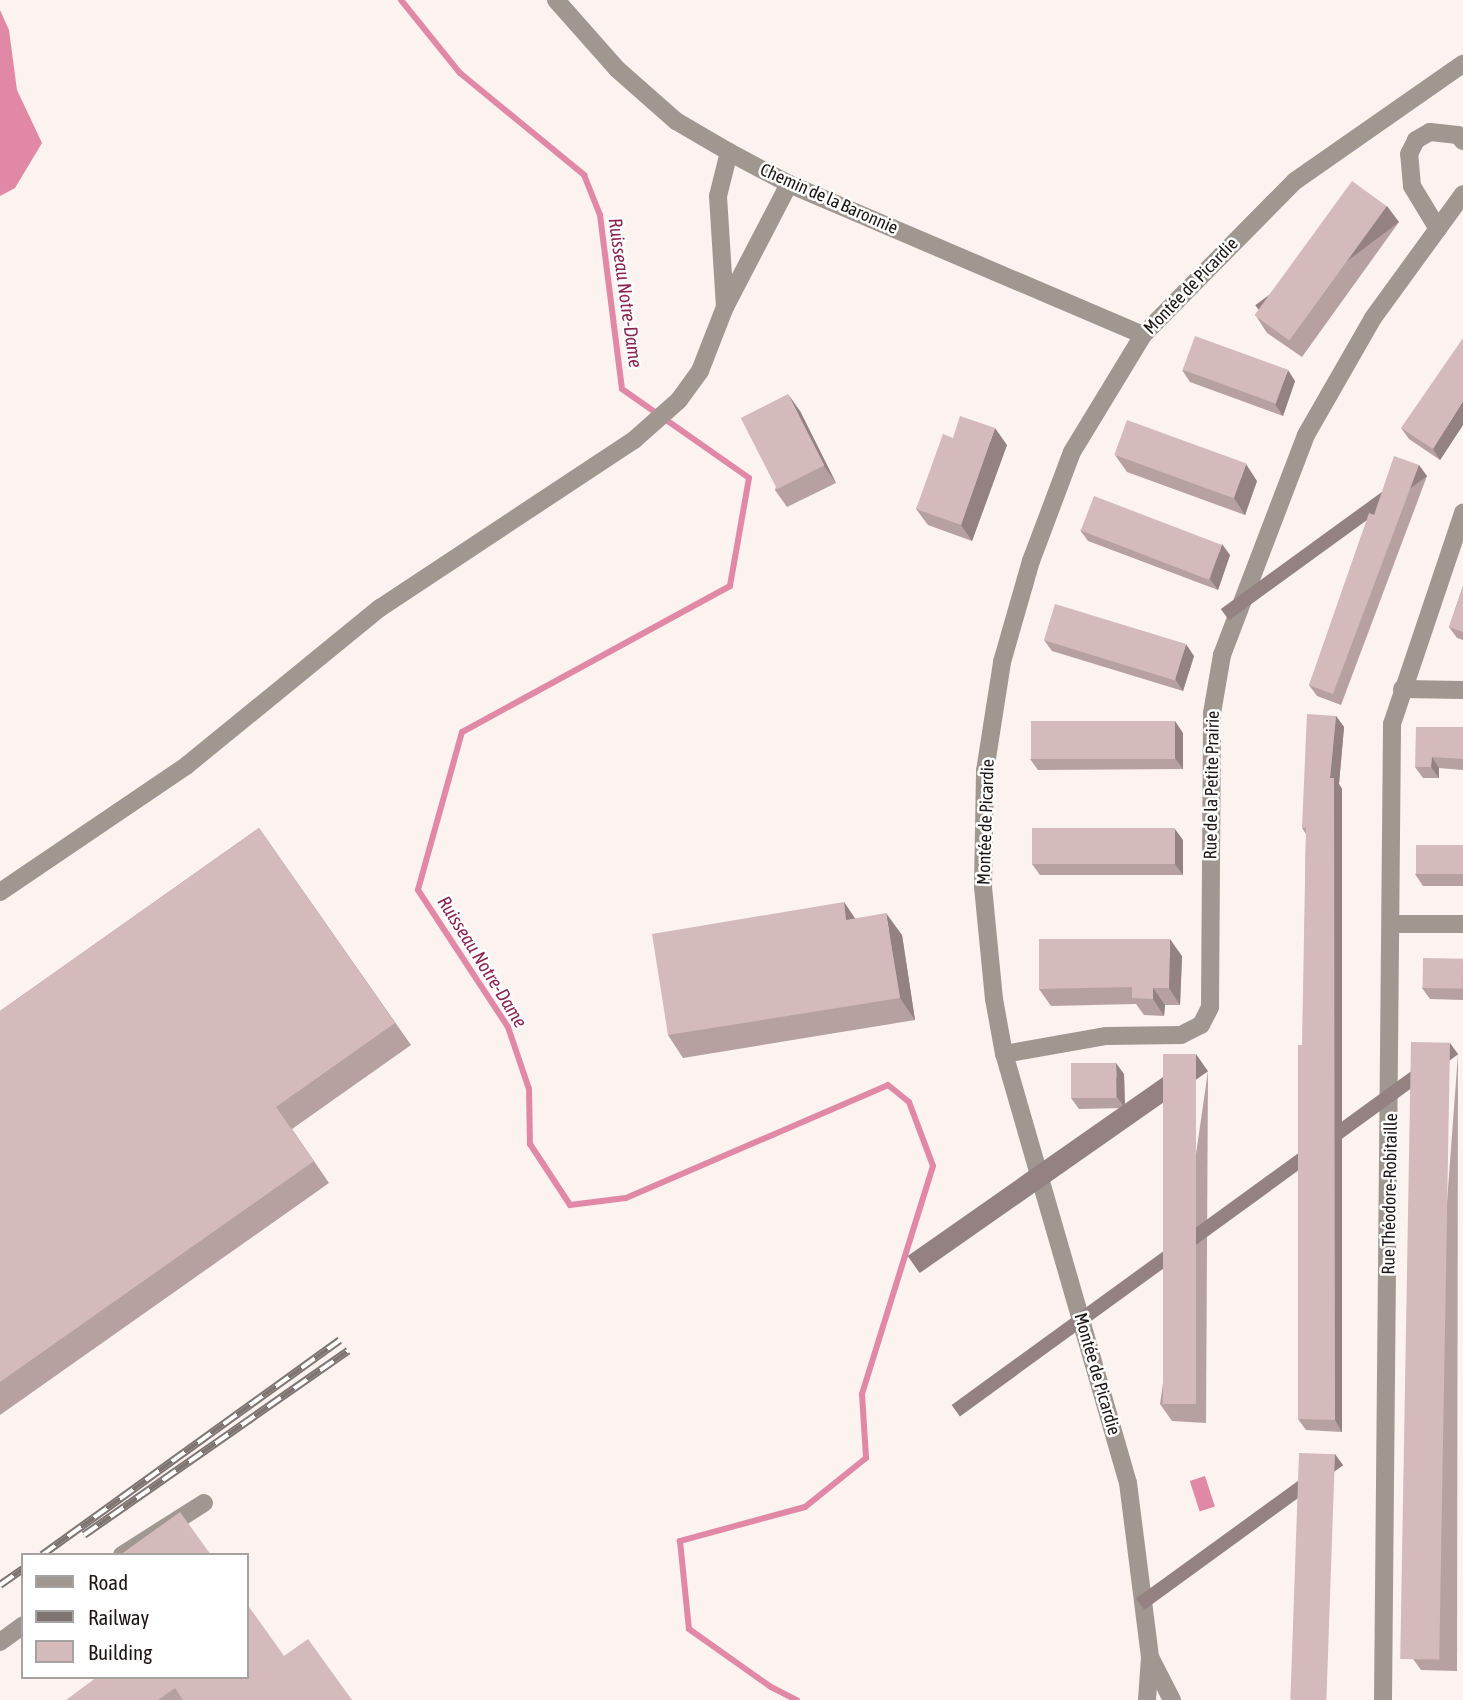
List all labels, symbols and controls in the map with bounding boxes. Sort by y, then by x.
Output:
street label: Chemin de la Baronnie [757,159,901,239]
water label: Ruisseau Notre-Dame [603,217,647,369]
street label: Montée de Picardie [1139,233,1243,339]
street label: Rue de la Petite Prairie [1200,710,1224,860]
street label: Montée de Picardie [973,759,999,885]
water label: Ruisseau Notre-Dame [432,892,532,1032]
street label: Rue Théodore-Robitaille [1378,1113,1402,1275]
street label: Montée de Picardie [1069,1310,1125,1438]
legend [21,1553,248,1679]
text: Road [88,1570,128,1594]
text: Railway [88,1605,149,1629]
text: Building [88,1640,152,1664]

